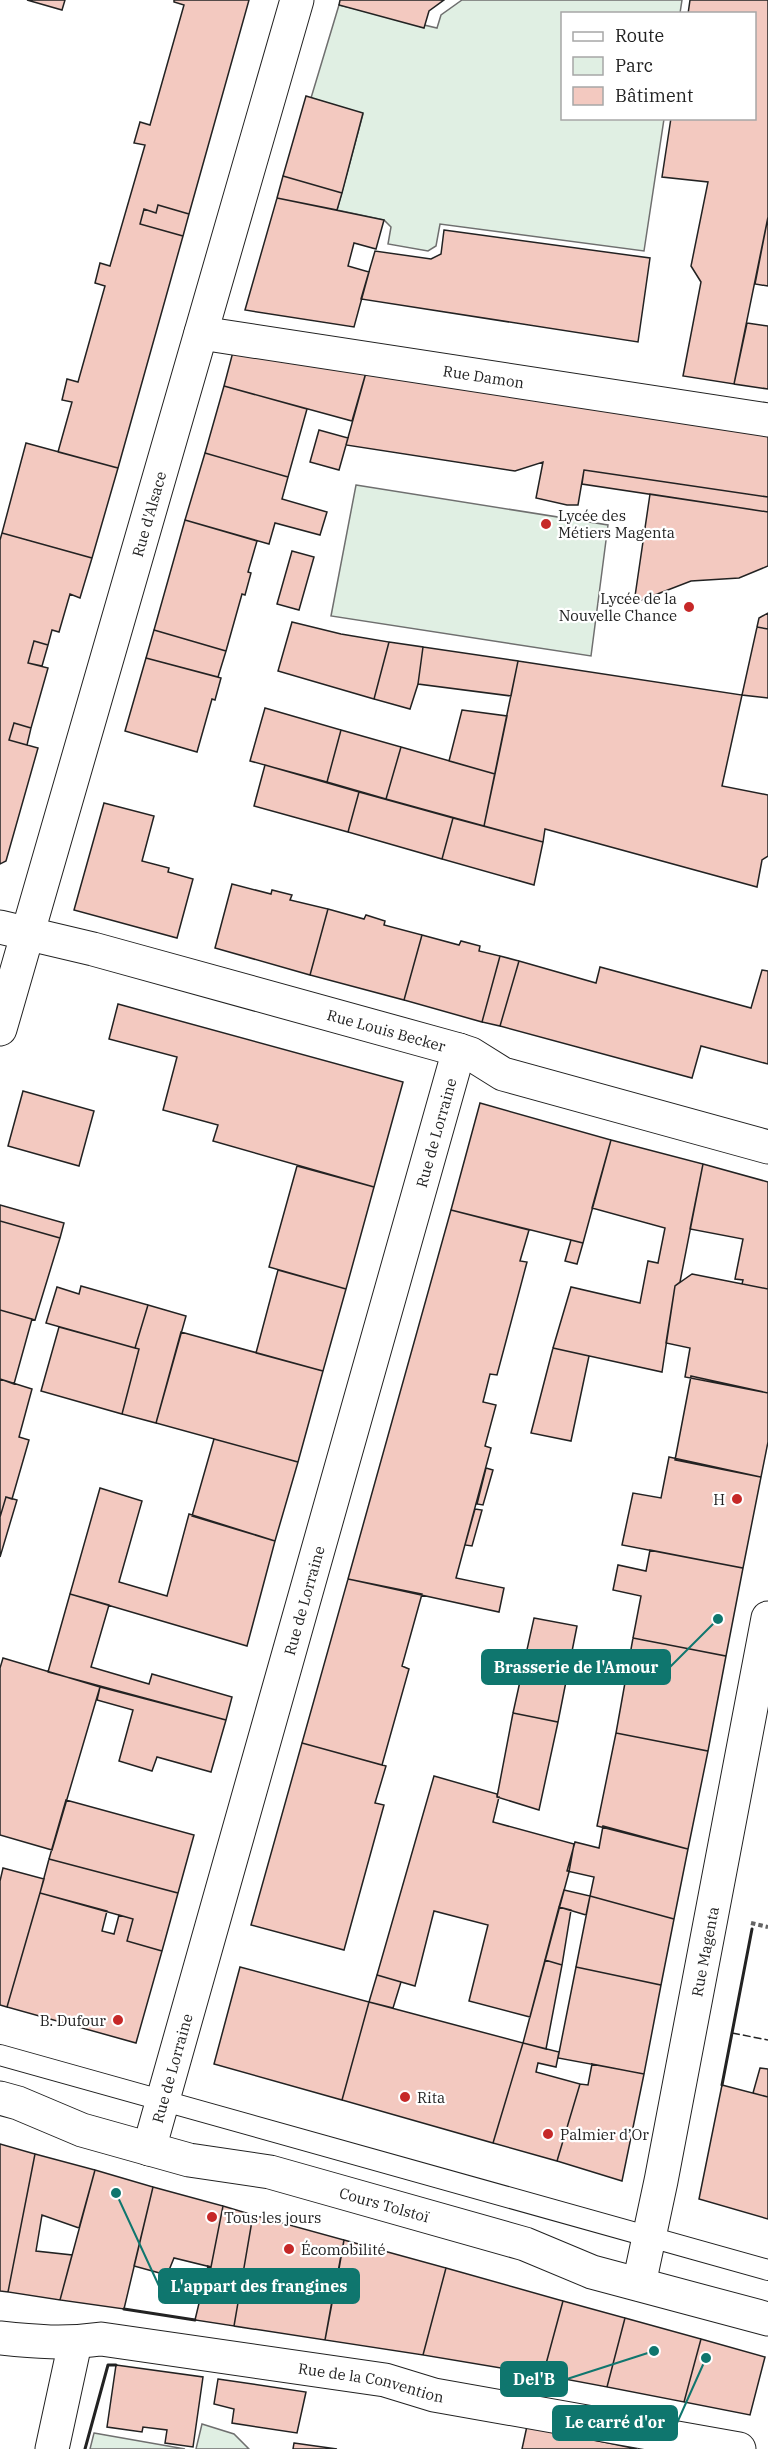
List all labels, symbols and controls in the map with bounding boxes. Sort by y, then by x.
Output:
legend [561,12,756,120]
text: Route [615,24,664,47]
text: Parc [615,54,653,77]
text: Bâtiment [615,84,693,107]
street label: Rue Damon [442,361,526,392]
street label: Rue d'Alsace [127,469,170,559]
place label: Lycée des Métiers Magenta [558,506,675,542]
marker: Lycée des Métiers Magenta [539,517,553,531]
place label: Lycée de la Nouvelle Chance [559,589,677,625]
marker: Lycée de la Nouvelle Chance [682,600,696,614]
street label: Rue Louis Becker [325,1005,448,1055]
street label: Rue de Lorraine [411,1076,460,1190]
place label: H [713,1490,725,1509]
marker: H [730,1492,744,1506]
street label: Rue de Lorraine [279,1544,328,1657]
callout: Brasserie de l'Amour [482,1650,670,1684]
text: Brasserie de l'Amour [494,1657,658,1677]
street label: Rue Magenta [687,1905,722,1998]
place label: B. Dufour [40,2011,106,2030]
street label: Rue de Lorraine [147,2011,196,2125]
marker: B. Dufour [111,2013,125,2027]
place label: Rita [417,2088,445,2107]
marker: Rita [398,2090,412,2104]
place label: Palmier d’Or [560,2125,649,2144]
marker: Palmier d’Or [541,2127,555,2141]
street label: Cours Tolstoï [337,2183,432,2226]
place label: Tous les jours [224,2208,321,2227]
marker: Tous les jours [205,2210,219,2224]
place label: Écomobilité [301,2240,386,2259]
marker: Écomobilité [282,2242,296,2256]
callout: L'appart des frangines [159,2269,359,2303]
text: L'appart des frangines [171,2276,347,2296]
street label: Rue de la Convention [297,2358,446,2406]
callout: Del'B [501,2362,567,2396]
text: Del'B [513,2369,555,2389]
callout: Le carré d'or [553,2406,677,2440]
text: Le carré d'or [565,2412,665,2432]

